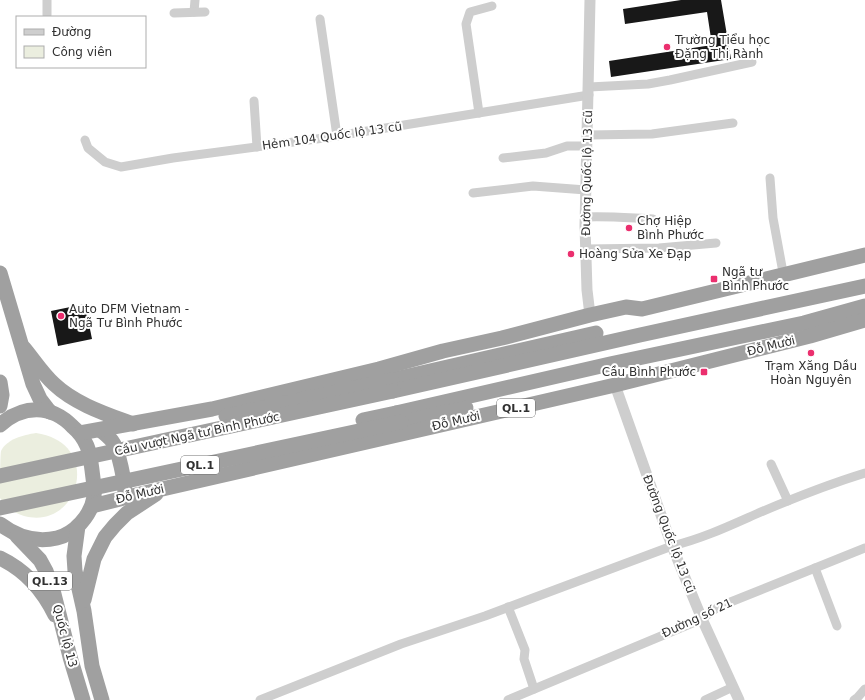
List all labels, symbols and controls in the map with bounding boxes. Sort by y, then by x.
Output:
legend [16,16,146,68]
text: Đường [52,25,91,39]
place label: Trường Tiểu học Đặng Thị Rành [674,33,770,61]
marker: Trường Tiểu học Đặng Thị Rành [662,42,672,52]
text: Công viên [52,45,112,59]
street label: Đường Quốc lộ 13 cũ [579,110,595,236]
street label: Hẻm 104 Quốc lộ 13 cũ [261,119,403,153]
place label: Chợ Hiệp Bình Phước [637,214,704,242]
marker: Chợ Hiệp Bình Phước [624,223,634,233]
place label: Hoàng Sửa Xe Đạp [579,247,691,261]
marker: Hoàng Sửa Xe Đạp [566,249,576,259]
place label: Ngã tư Bình Phước [722,265,789,293]
marker: Ngã tư Bình Phước [709,274,719,284]
place label: Auto DFM Vietnam - Ngã Tư Bình Phước [69,302,189,330]
marker: Auto DFM Vietnam - Ngã Tư Bình Phước [56,311,66,321]
street label: Đỗ Mười [745,333,797,359]
marker: Trạm Xăng Dầu Hoàn Nguyên [806,348,816,358]
place label: Trạm Xăng Dầu Hoàn Nguyên [764,359,857,387]
place label: Cầu Bình Phước [602,365,696,379]
marker: Cầu Bình Phước [699,367,709,377]
road number: QL.1 [497,399,535,417]
street label: Đỗ Mười [431,409,481,433]
street label: Cầu vượt Ngã tư Bình Phước [113,410,281,458]
road number: QL.1 [181,456,219,474]
street label: Đường Quốc lộ 13 cũ [640,473,698,595]
street label: Đỗ Mười [115,482,165,506]
road number: QL.13 [28,572,72,590]
street label: Đường số 21 [660,596,734,640]
street label: Quốc lộ 13 [50,603,80,669]

